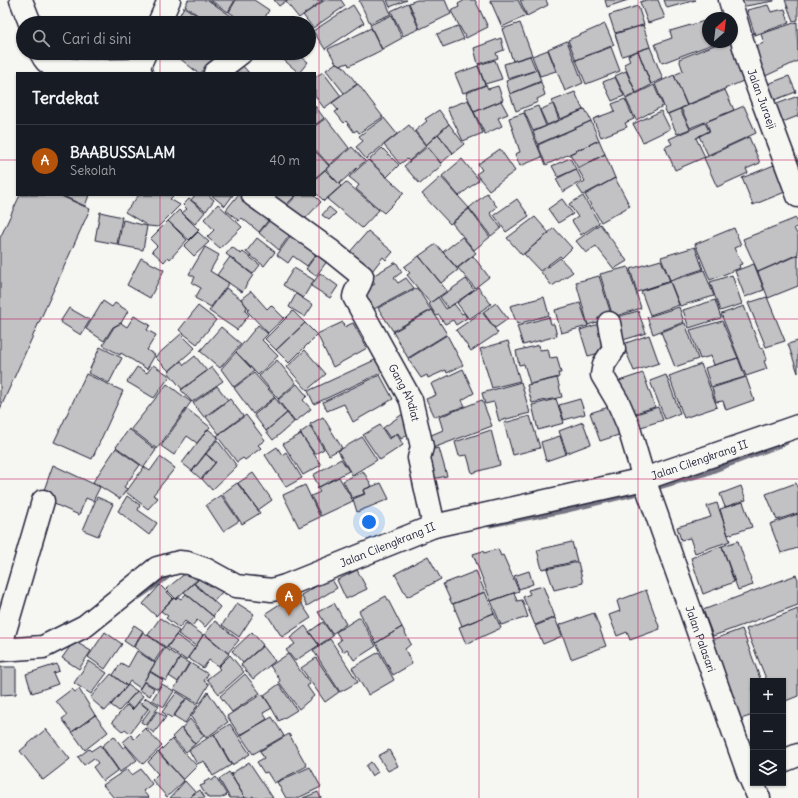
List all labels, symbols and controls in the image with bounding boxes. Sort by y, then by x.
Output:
north arrow [702,12,738,48]
search box [16,16,316,60]
icon: search [30,27,52,49]
text: Cari di sini [62,29,131,48]
street label: Jalan Juraeji [744,67,779,131]
text: Terdekat [32,87,99,109]
text: BAABUSSALAM [70,143,175,162]
text: A [41,152,49,169]
text: 40 m [269,152,300,169]
text: Sekolah [70,162,116,179]
street label: Gang Ahdiat [385,362,423,423]
street label: Jalan Cilengkrang II [649,437,750,483]
your location [359,512,379,532]
street label: Jalan Cilengkrang II [338,519,437,570]
pin: A [276,583,302,616]
street label: Jalan Palasari [682,604,719,674]
map controls [750,678,786,786]
button: + [750,678,786,714]
button: − [750,714,786,750]
button: layers [750,750,786,786]

